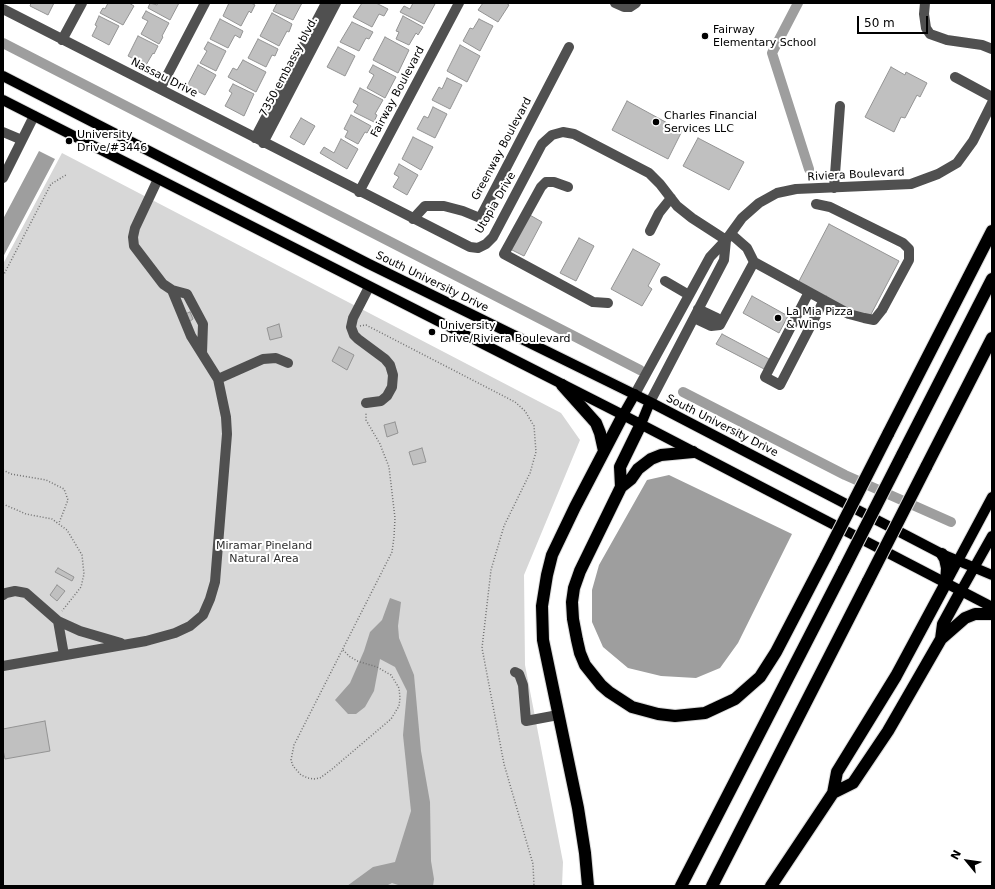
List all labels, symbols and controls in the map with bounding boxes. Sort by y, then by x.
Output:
scale bar [859,8,930,34]
street label: 7350 embassy blvd. [257,15,321,119]
text: 50 m [864,16,895,30]
place label: Fairway Elementary School [713,23,816,49]
marker: Fairway Elementary School [700,31,710,41]
street label: Fairway Boulevard [368,44,428,140]
street label: Nassau Drive [128,56,200,100]
street label: Greenway Boulevard [469,95,535,203]
place label: Charles Financial Services LLC [664,109,757,135]
marker: Charles Financial Services LLC [651,117,661,127]
place label: University Drive/#3446 [77,128,147,154]
marker: University Drive/#3446 [64,136,74,146]
street label: Riviera Boulevard [807,166,905,184]
street label: Utopia Drive [473,170,519,236]
street label: South University Drive [373,249,491,315]
place label: La Mia Pizza & Wings [786,305,853,331]
marker: La Mia Pizza & Wings [773,313,783,323]
place label: University Drive/Riviera Boulevard [440,319,570,345]
marker: University Drive/Riviera Boulevard [427,327,437,337]
street label: South University Drive [664,392,780,460]
park label: Miramar Pineland Natural Area [216,539,312,565]
north arrow [947,841,987,881]
text: N [948,848,964,862]

